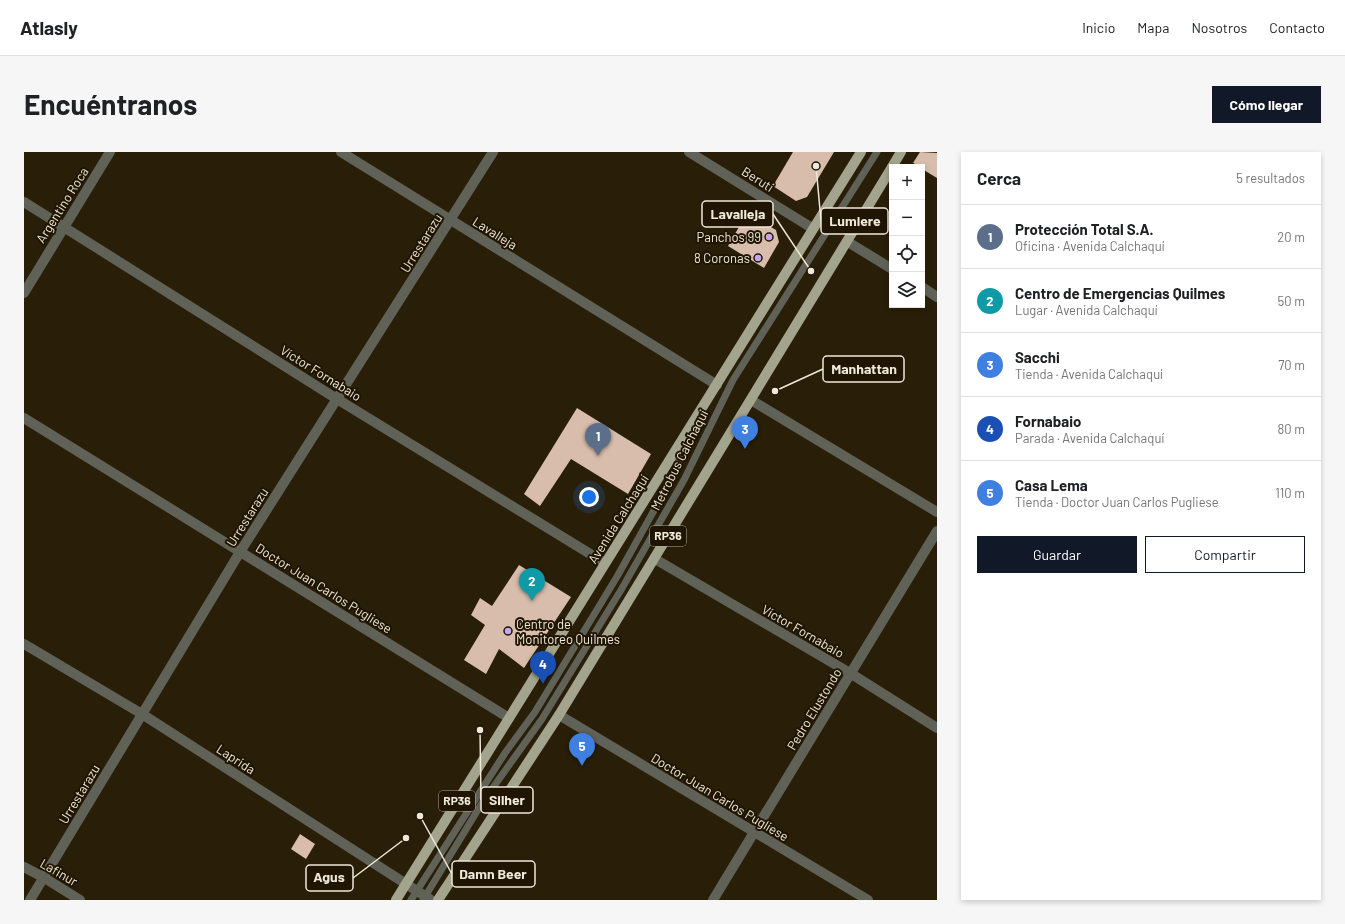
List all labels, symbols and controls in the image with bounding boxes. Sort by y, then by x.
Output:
text: Atlasly [20,16,78,39]
text: Inicio [1082,19,1115,36]
text: Mapa [1137,19,1169,36]
text: Nosotros [1191,19,1247,36]
text: Contacto [1269,19,1325,36]
button: Cómo llegar [1212,86,1321,123]
text: Encuéntranos [24,87,197,121]
street label: Beruti [739,163,777,195]
street label: Argentino Roca [32,164,92,246]
map controls [889,164,925,308]
button: + [889,164,925,200]
text: Cerca [977,168,1021,188]
text: 5 resultados [1236,170,1305,186]
button: − [889,200,925,236]
callout: Lavalleja [702,201,773,227]
text: Lavalleja [711,205,765,222]
callout: Lumiere [821,208,888,234]
street label: Urrestarazu [397,211,445,275]
text: Lumiere [829,212,881,229]
street label: Lavalleja [470,213,520,253]
text: Protección Total S.A. [1015,220,1154,238]
place label: Panchos 99 [697,229,761,245]
text: 1 [988,229,992,245]
text: 20 m [1277,229,1305,245]
marker: Panchos 99 [764,232,774,242]
button: locate [889,236,925,272]
text: Oficina · Avenida Calchaquí [1015,238,1165,254]
place label: 8 Coronas [694,250,750,266]
marker: 8 Coronas [753,253,763,263]
button: layers [889,272,925,308]
text: Centro de Emergencias Quilmes [1015,284,1225,302]
text: 2 [986,293,994,309]
text: 50 m [1278,293,1305,309]
text: Lugar · Avenida Calchaquí [1015,302,1157,318]
street label: Víctor Fornabaio [277,342,365,404]
text: Sacchi [1015,348,1060,366]
callout: Manhattan [823,356,904,382]
text: 3 [986,357,994,373]
text: 70 m [1278,357,1305,373]
text: Manhattan [831,360,897,377]
text: Tienda · Avenida Calchaquí [1015,366,1163,382]
street label: Metrobus Calchaquí [647,407,711,513]
text: Fornabaio [1015,412,1081,430]
pin: 3 [732,416,758,449]
text: 4 [986,421,994,437]
text: 80 m [1278,421,1305,437]
pin: 1 [585,423,611,456]
text: Parada · Avenida Calchaquí [1015,430,1164,446]
street label: Avenida Calchaquí [584,471,652,566]
text: Casa Lema [1015,476,1088,494]
street label: Urrestarazu [223,485,271,549]
text: 5 [986,485,994,501]
text: 110 m [1275,485,1305,501]
your location [579,487,599,507]
text: Tienda · Doctor Juan Carlos Pugliese [1015,494,1219,510]
road number: RP36 [650,526,686,546]
button: Guardar [977,536,1137,573]
button: Compartir [1145,536,1305,573]
street label: Doctor Juan Carlos Pugliese [253,539,395,637]
pin: 2 [519,568,545,601]
street label: Víctor Fornabaio [759,601,847,661]
place label: Centro de Monitoreo Quilmes [516,616,620,647]
marker: Centro de Monitoreo Quilmes [503,626,513,636]
pin: 4 [530,651,556,684]
street label: Pedro Elustondo [783,665,845,753]
pin: 5 [569,733,595,766]
street label: Laprida [214,741,258,777]
street label: Doctor Juan Carlos Pugliese [648,750,792,844]
street label: Urrestarazu [55,761,103,827]
callout: Silher [481,787,533,813]
road number: RP36 [439,791,475,811]
text: Silher [489,791,526,808]
street label: Lafinur [37,855,81,889]
callout: Damn Beer [452,861,535,887]
callout: Agus [306,865,353,891]
text: Damn Beer [459,865,527,882]
text: Agus [313,868,345,885]

